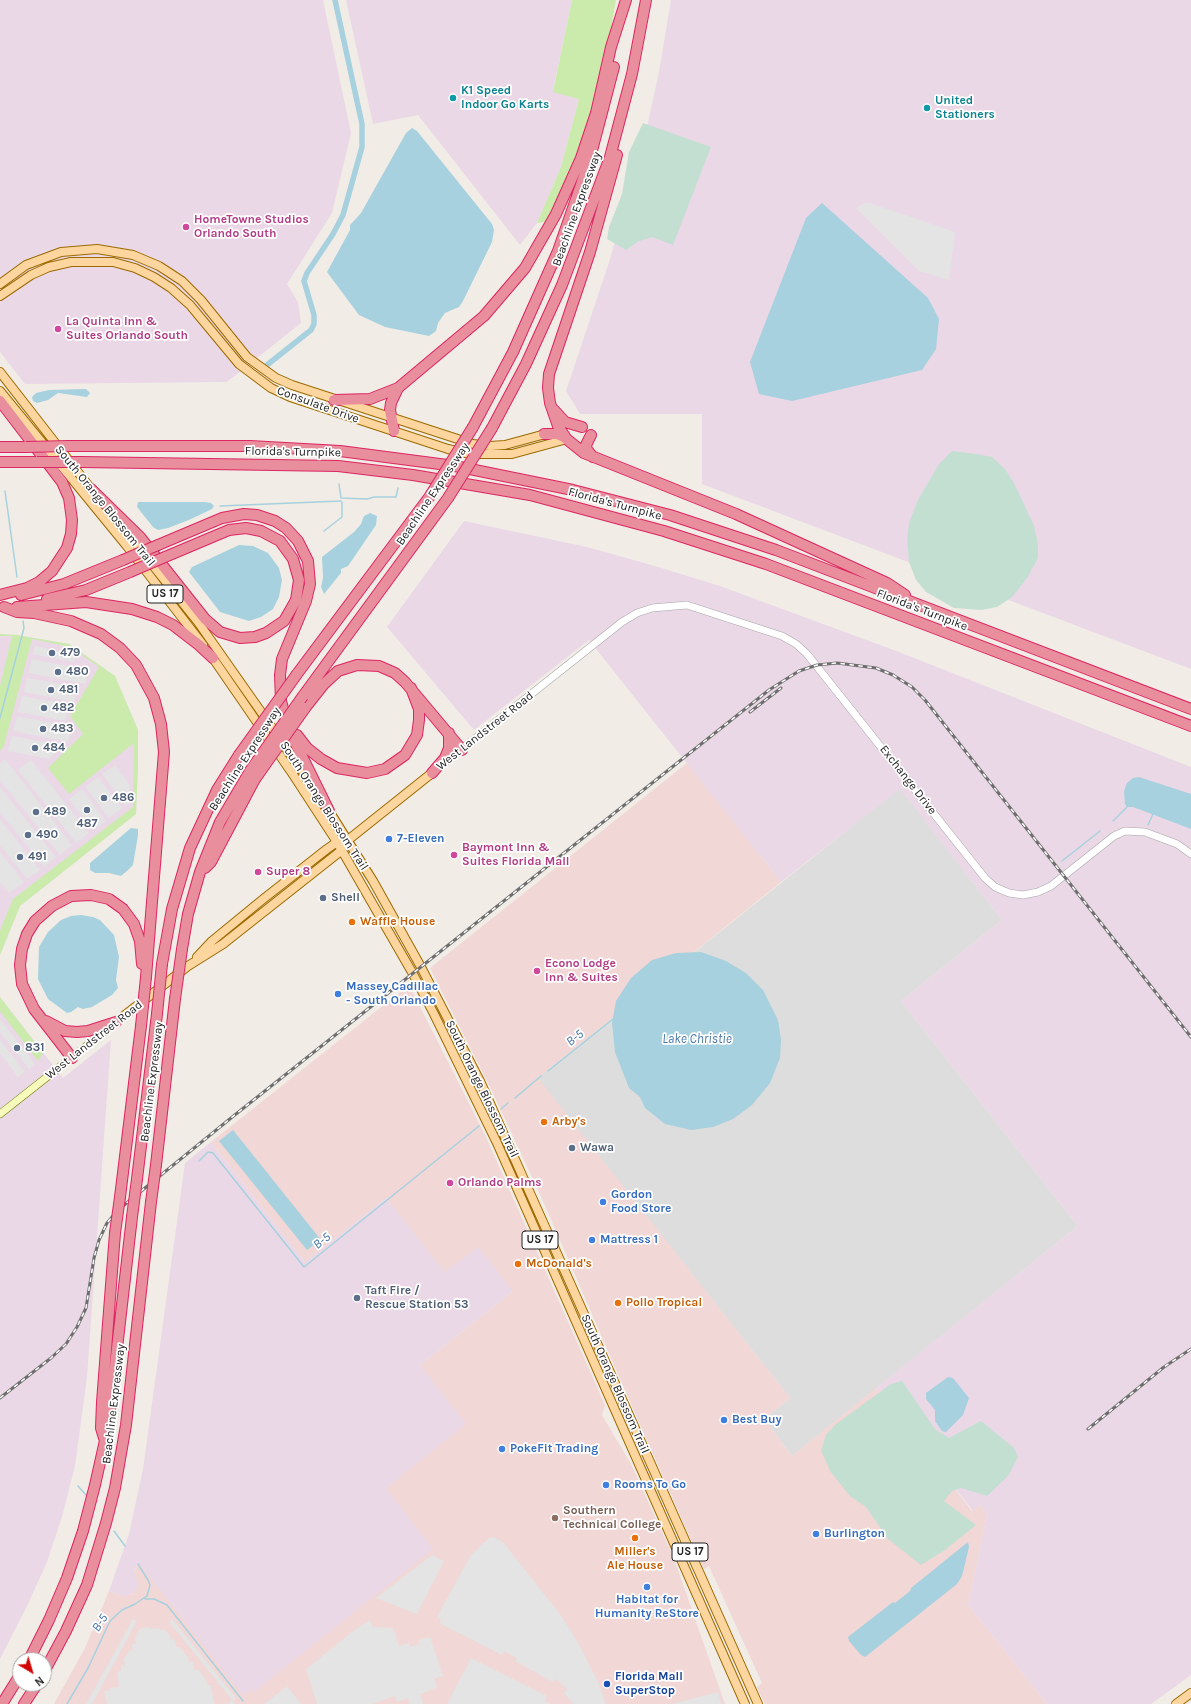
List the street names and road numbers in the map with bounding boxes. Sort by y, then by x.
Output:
street label: Beachline Expressway [550,150,604,268]
street label: Consulate Drive [275,383,361,427]
street label: Beachline Expressway [393,440,473,548]
street label: South Orange Blossom Trail [52,443,158,569]
street label: Florida's Turnpike [245,444,341,460]
street label: Florida's Turnpike [567,485,663,523]
road number: US 17 [147,585,183,603]
street label: Florida's Turnpike [875,586,969,634]
street label: West Landstreet Road [434,689,536,773]
street label: Beachline Expressway [206,704,284,814]
street label: South Orange Blossom Trail [277,739,371,873]
street label: Exchange Drive [876,742,940,818]
street label: West Landstreet Road [43,998,145,1082]
street label: South Orange Blossom Trail [442,1018,522,1160]
street label: Beachline Expressway [137,1021,167,1143]
road number: US 17 [522,1231,558,1249]
street label: South Orange Blossom Trail [578,1312,652,1456]
street label: Beachline Expressway [99,1343,129,1465]
road number: US 17 [672,1543,708,1561]

